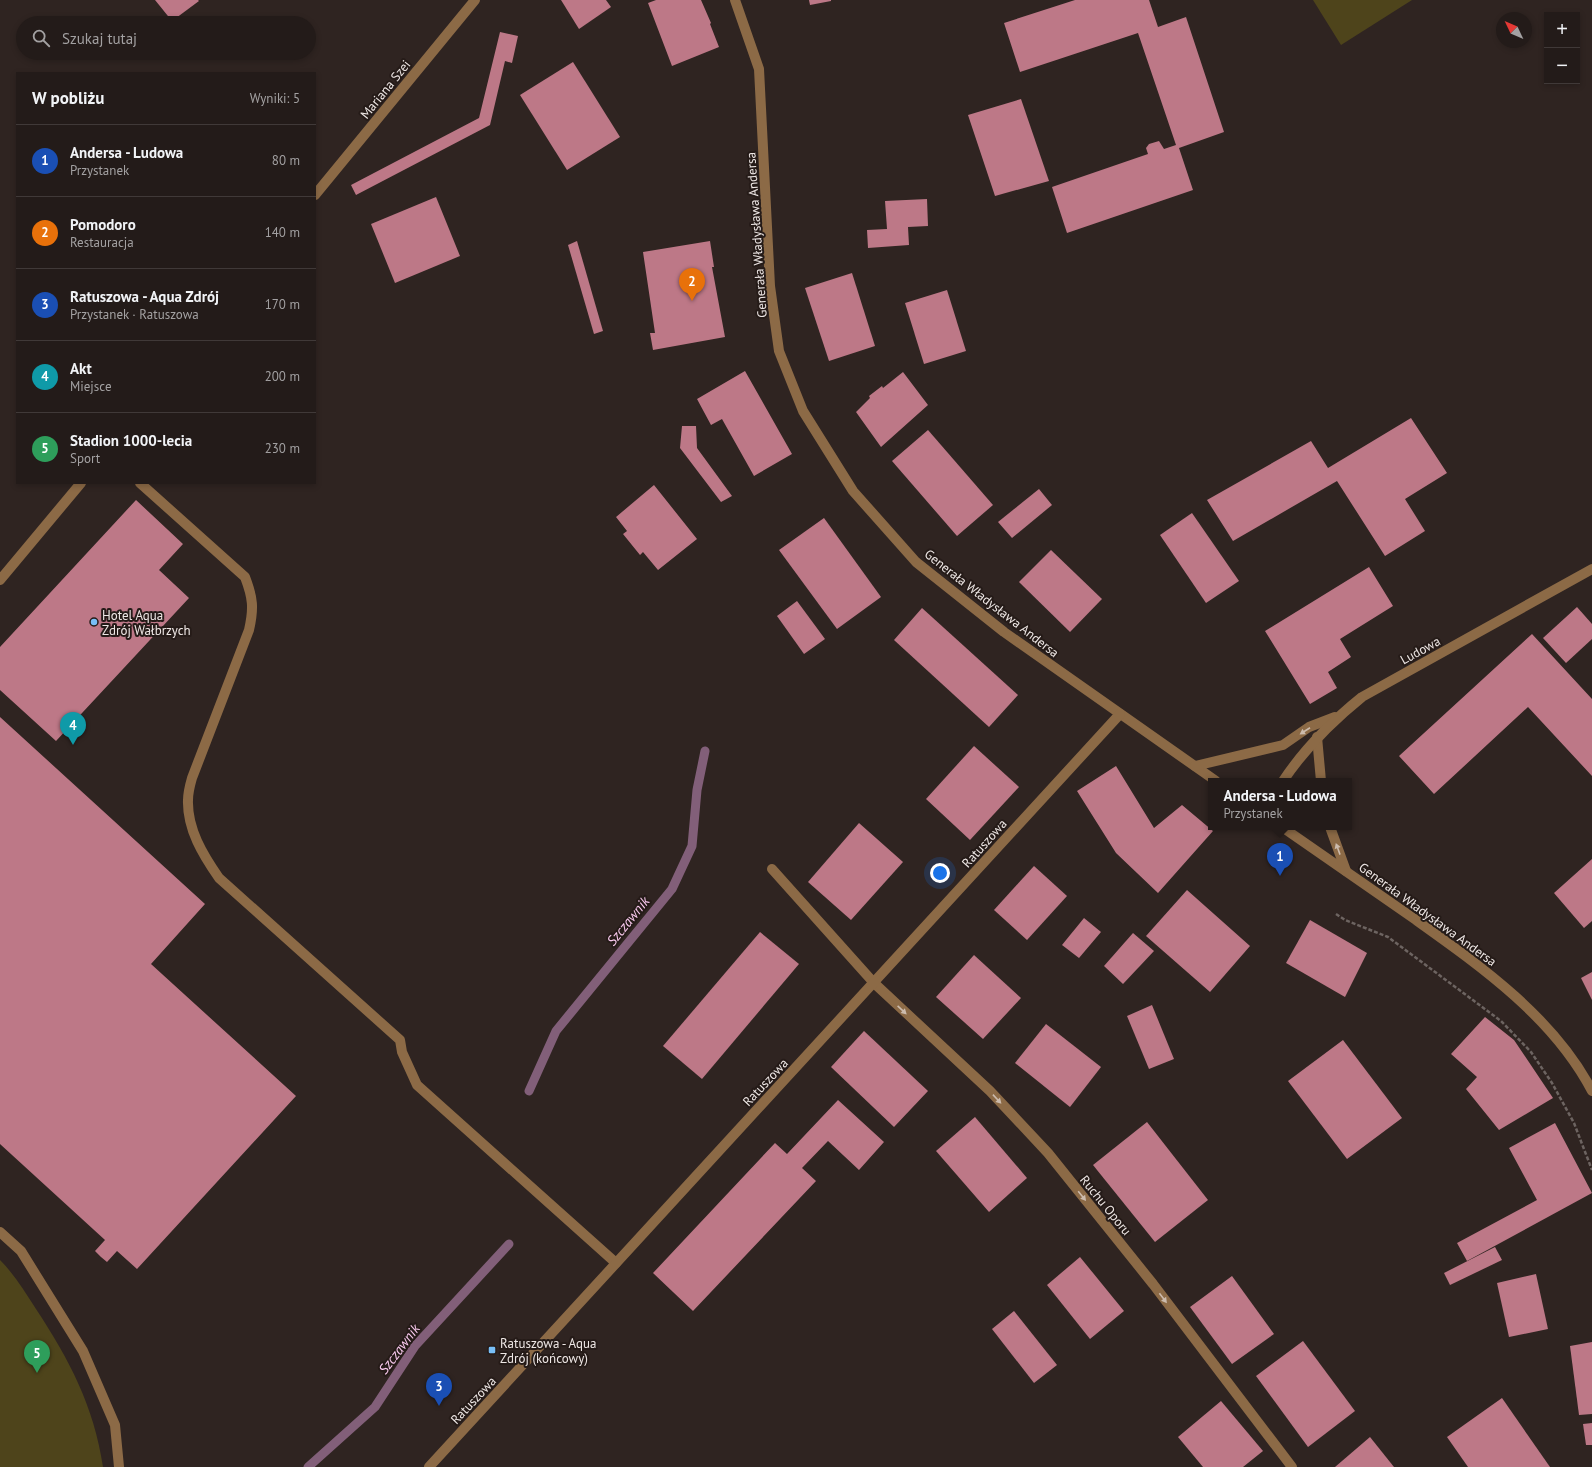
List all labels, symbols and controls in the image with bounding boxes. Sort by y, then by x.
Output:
north arrow [1496,12,1532,48]
map controls [1544,12,1580,84]
button: + [1544,12,1580,48]
search box [16,16,316,60]
icon: search [30,27,52,49]
text: Szukaj tutaj [62,29,137,48]
button: − [1544,48,1580,84]
street label: Mariana Szei [357,56,414,122]
text: W pobliżu [32,87,104,109]
text: Wyniki: 5 [250,90,300,107]
text: Andersa - Ludowa [70,143,183,162]
text: 1 [41,152,49,169]
text: 80 m [272,152,300,169]
street label: Generała Władysława Andersa [742,152,771,318]
text: Przystanek [70,162,129,179]
text: Pomodoro [70,215,136,234]
text: 2 [41,224,49,241]
text: 140 m [265,224,300,241]
text: Restauracja [70,234,134,251]
pin: 2 [679,268,705,301]
text: Ratuszowa - Aqua Zdrój [70,287,219,306]
text: 3 [41,296,49,313]
text: 170 m [265,296,300,313]
text: Przystanek · Ratuszowa [70,306,199,323]
text: Akt [70,359,92,378]
text: 4 [41,368,49,385]
text: 200 m [265,368,300,385]
text: Miejsce [70,378,111,395]
text: Stadion 1000-lecia [70,431,192,450]
text: 5 [41,440,49,457]
text: 230 m [265,440,300,457]
text: Sport [70,450,100,467]
street label: Generała Władysława Andersa [921,546,1062,661]
place label: Hotel Aqua Zdrój Wałbrzych [102,607,191,639]
marker: Hotel Aqua Zdrój Wałbrzych [89,617,99,627]
street label: Ludowa [1397,633,1443,668]
pin: 4 [60,712,86,745]
one-way arrow [1299,727,1311,734]
popup [1208,778,1352,830]
text: Andersa - Ludowa [1223,786,1337,805]
text: Przystanek [1223,805,1283,822]
street label: Ratuszowa [958,816,1011,871]
pin: 1 [1267,843,1293,876]
one-way arrow [1334,843,1340,855]
street label: Generała Władysława Andersa [1356,859,1500,970]
your location [930,863,950,883]
water label: Szczawnik [603,892,654,949]
one-way arrow [897,1005,907,1015]
street label: Ratuszowa [739,1055,792,1110]
one-way arrow [992,1094,1001,1103]
street label: Ruchu Oporu [1076,1172,1135,1239]
one-way arrow [1078,1191,1087,1202]
one-way arrow [1159,1293,1167,1304]
water label: Szczawnik [374,1320,424,1378]
place label: Ratuszowa - Aqua Zdrój (końcowy) [500,1335,596,1367]
pin: 5 [24,1340,50,1373]
marker: Ratuszowa - Aqua Zdrój (końcowy) [487,1345,497,1355]
pin: 3 [426,1373,452,1406]
street label: Ratuszowa [447,1373,500,1428]

